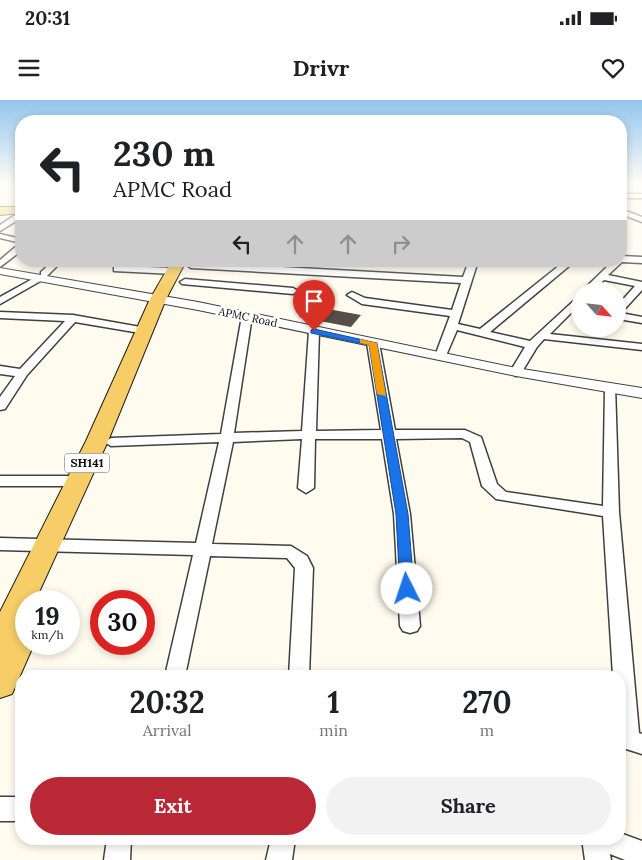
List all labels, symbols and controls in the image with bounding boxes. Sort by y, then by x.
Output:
text: 20:31 [25,6,70,30]
icon: menu [15,54,43,82]
text: Drivr [293,54,349,82]
icon: heart [599,54,627,82]
text: 230 m [113,131,215,176]
icon: left [30,135,95,200]
text: APMC Road [113,175,232,203]
icon: left [228,230,256,258]
icon: ahead [281,230,309,258]
icon: ahead [334,230,362,258]
icon: right [387,230,415,258]
pin [293,280,335,331]
north arrow [571,282,626,338]
map controls [571,282,626,337]
icon: arrive [300,287,328,315]
street label: APMC Road [216,304,279,330]
road number: SH141 [64,453,110,472]
position arrow [380,562,432,614]
speed limit sign: 30 [90,590,155,655]
text: 19 [35,600,60,632]
text: km/h [31,627,64,642]
text: 20:32 [129,683,205,721]
text: 1 [328,683,340,721]
text: 270 [462,683,511,721]
text: Arrival [143,720,192,740]
text: min [319,720,348,740]
text: m [480,720,494,740]
button: Exit [30,777,316,835]
button: Share [326,777,611,835]

